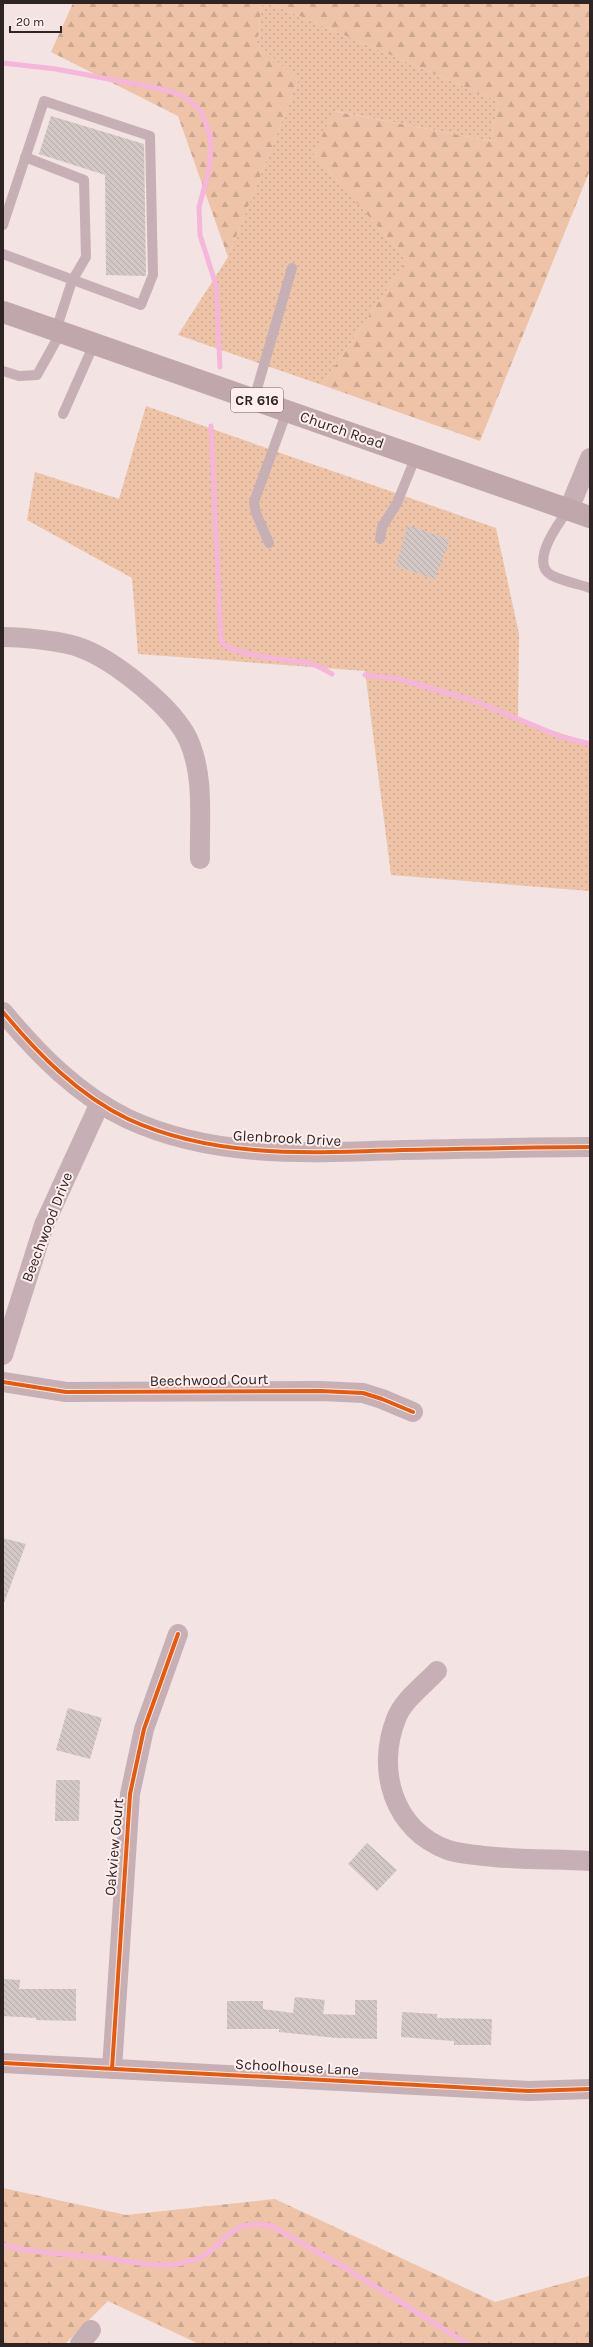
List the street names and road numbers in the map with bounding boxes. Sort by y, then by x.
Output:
road number: CR 616 [231,388,283,412]
street label: Church Road [298,407,386,453]
street label: Glenbrook Drive [232,1126,342,1150]
street label: Beechwood Drive [18,1170,76,1284]
street label: Beechwood Court [149,1370,269,1390]
street label: Oakview Court [101,1797,127,1897]
street label: Schoolhouse Lane [235,2055,359,2079]

